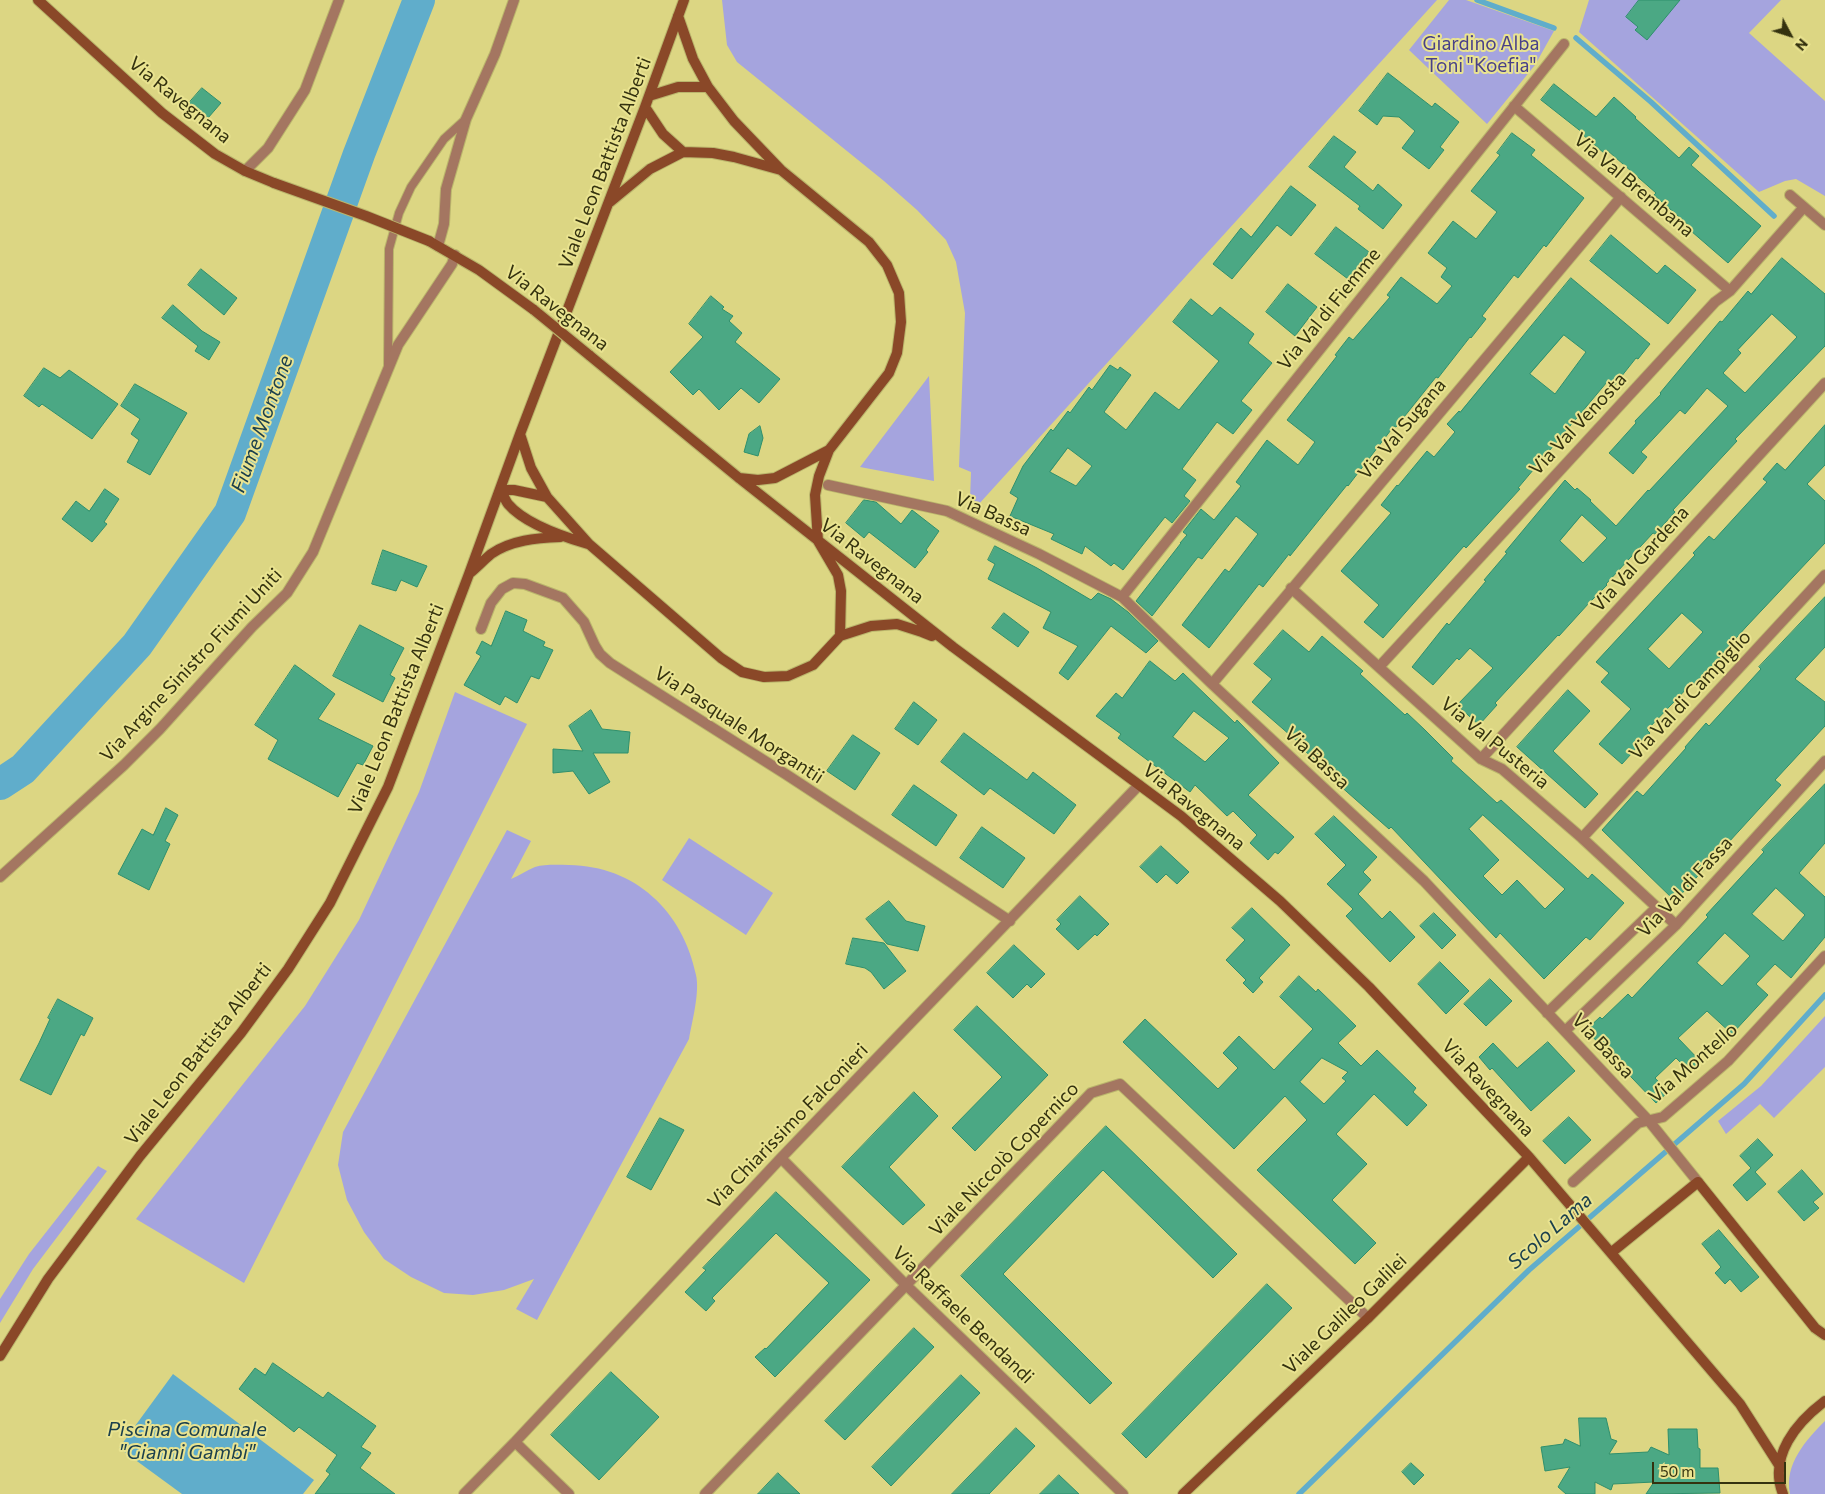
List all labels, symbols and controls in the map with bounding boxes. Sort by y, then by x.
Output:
north arrow [1765,10,1815,60]
park label: Giardino Alba Toni "Koefia" [1423,33,1539,77]
text: N [1792,35,1812,54]
street label: Via Ravegnana [124,52,236,148]
street label: Viale Leon Battista Alberti [554,54,656,272]
street label: Via Val Brembana [1569,128,1699,242]
street label: Via Val di Fiemme [1273,243,1385,375]
street label: Via Ravegnana [501,260,613,356]
water label: Fiume Montone [226,352,298,496]
street label: Via Val Venosta [1525,368,1631,480]
street label: Via Val Sugana [1353,374,1451,484]
street label: Via Bassa [951,487,1035,541]
street label: Via Val Gardena [1586,501,1694,617]
street label: Via Ravegnana [816,513,928,609]
street label: Via Argine Sinistro Fiumi Uniti [95,564,287,766]
street label: Viale Leon Battista Alberti [343,600,449,818]
street label: Via Val di Campiglio [1624,626,1756,764]
street label: Via Pasquale Morgantii [650,662,828,788]
street label: Via Val Pusteria [1436,692,1554,794]
street label: Via Bassa [1280,722,1354,794]
street label: Via Ravegnana [1138,759,1250,855]
street label: Via Val di Fassa [1633,832,1737,942]
street label: Viale Leon Battista Alberti [120,958,276,1150]
street label: Via Bassa [1567,1009,1639,1083]
street label: Via Montello [1644,1018,1742,1108]
street label: Via Ravegnana [1437,1034,1539,1142]
street label: Via Chiarissimo Falconieri [703,1039,873,1213]
street label: Viale Niccolò Copernico [925,1077,1083,1241]
water label: Scolo Lama [1503,1188,1597,1274]
street label: Via Raffaele Bendandi [888,1242,1038,1388]
street label: Viale Galileo Galilei [1278,1249,1412,1379]
water label: Piscina Comunale "Gianni Gambi" [107,1417,267,1464]
scale bar [1655,1452,1789,1484]
text: 50 m [1660,1462,1694,1480]

